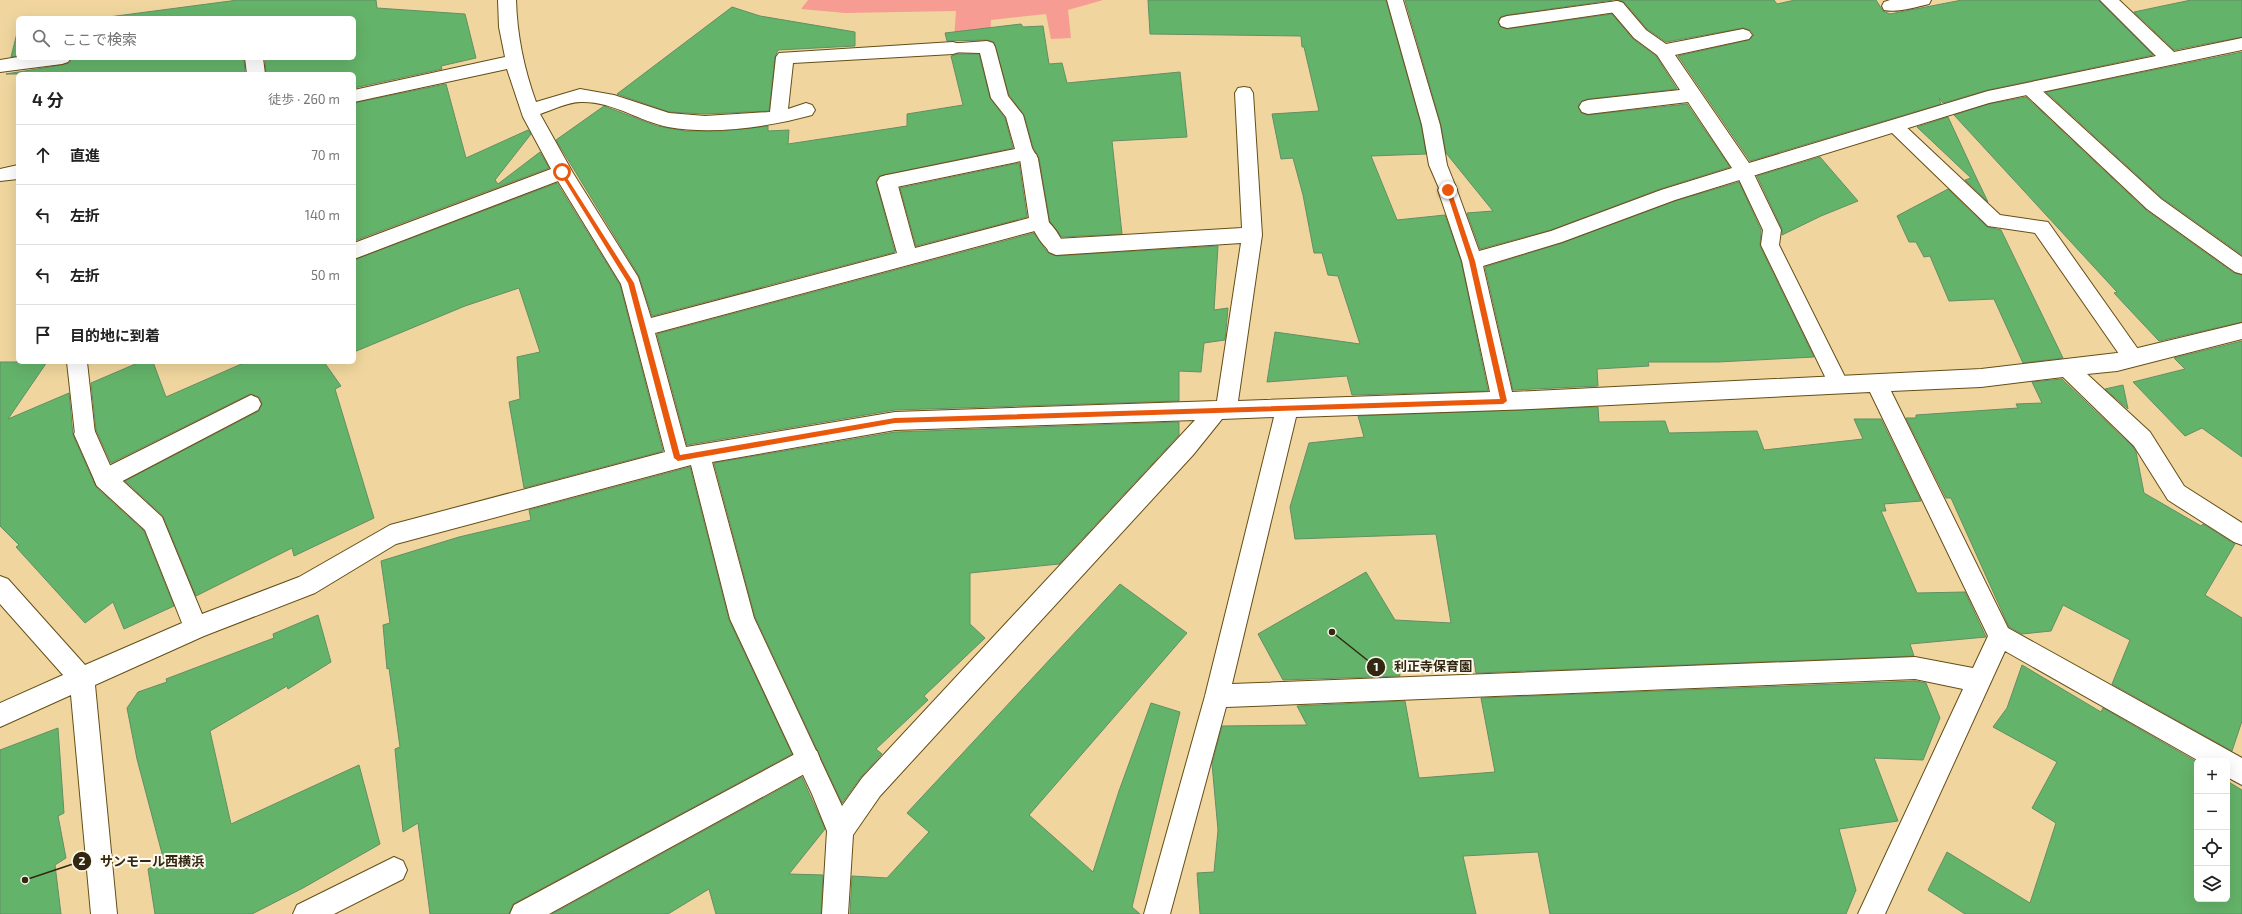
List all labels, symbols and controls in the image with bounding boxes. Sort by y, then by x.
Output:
search box [16,16,356,60]
icon: search [30,27,52,49]
text: ここで検索 [62,30,137,48]
text: 4 分 [32,89,64,109]
text: 徒歩 · 260 m [268,91,340,107]
icon: ahead [32,144,54,166]
text: 直進 [70,146,100,164]
text: 70 m [311,147,340,163]
route start [553,163,571,181]
route end [1439,181,1457,199]
icon: left [32,204,54,226]
text: 左折 [70,206,100,224]
text: 140 m [305,207,340,223]
icon: left [32,264,54,286]
text: 左折 [70,266,100,284]
text: 50 m [311,267,340,283]
icon: arrive [32,324,54,346]
text: 目的地に到着 [70,326,160,344]
callout: 利正寺保育園 [1366,654,1480,679]
text: 利正寺保育園 [1394,658,1472,674]
text: 1 [1373,659,1379,673]
map controls [2194,758,2230,902]
button: + [2194,758,2230,794]
button: − [2194,794,2230,830]
button: locate [2194,830,2230,866]
callout: サンモール西横浜 [72,849,212,874]
text: 2 [79,853,86,867]
text: サンモール西横浜 [100,853,204,869]
button: layers [2194,866,2230,902]

